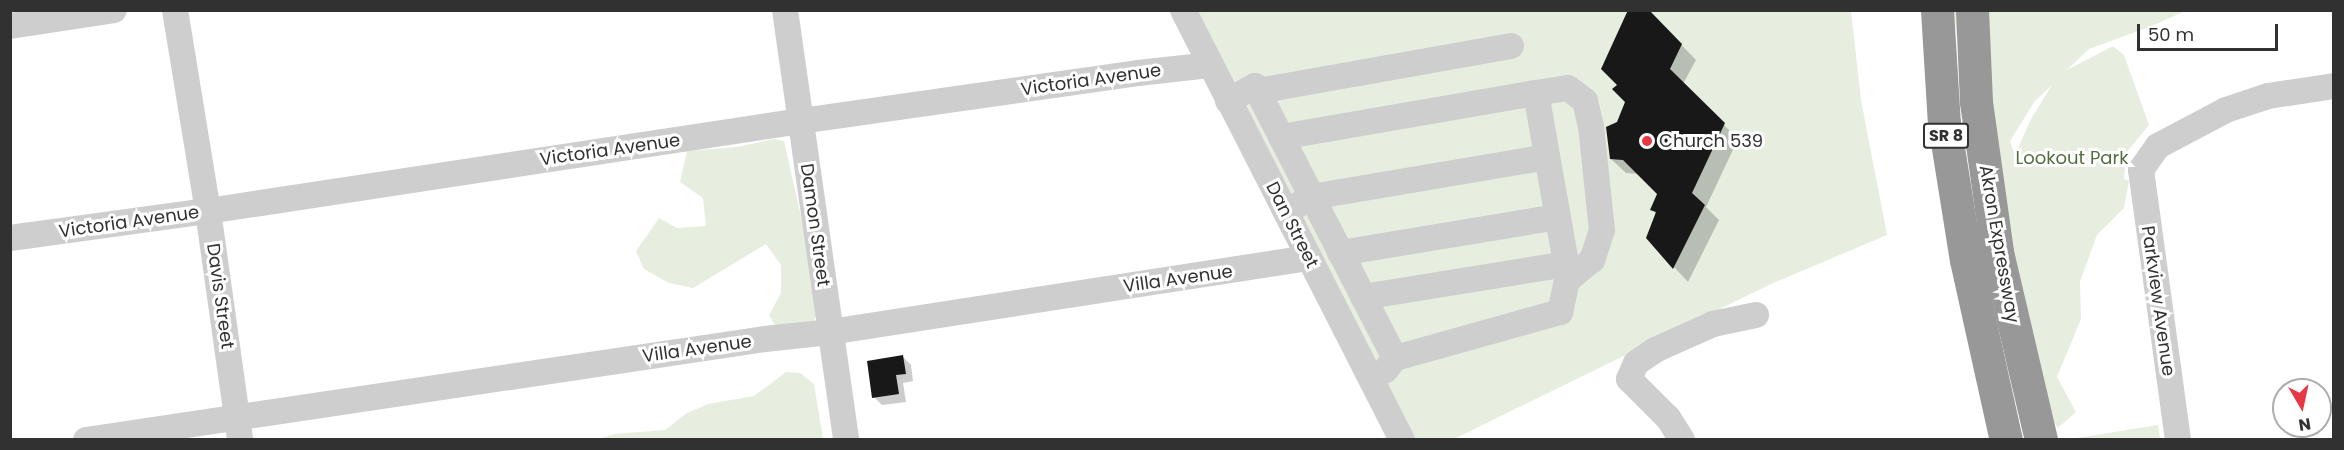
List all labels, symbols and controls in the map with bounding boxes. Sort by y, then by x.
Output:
scale bar [2140,12,2281,50]
text: 50 m [2148,22,2194,47]
street label: Victoria Avenue [1020,59,1162,101]
road number: SR 8 [1922,123,1970,149]
street label: Victoria Avenue [539,129,681,171]
place label: Church 539 [1659,130,1763,152]
marker: Church 539 [1640,134,1654,148]
park label: Lookout Park [2015,147,2129,169]
street label: Damon Street [796,162,834,288]
street label: Akron Expressway [1974,163,2024,325]
street label: Dan Street [1261,178,1323,272]
street label: Victoria Avenue [58,201,200,243]
street label: Parkview Avenue [2137,225,2179,377]
street label: Davis Street [202,242,238,350]
street label: Villa Avenue [1122,261,1234,297]
street label: Villa Avenue [641,331,753,367]
north arrow [2272,378,2332,438]
text: N [2297,412,2312,437]

